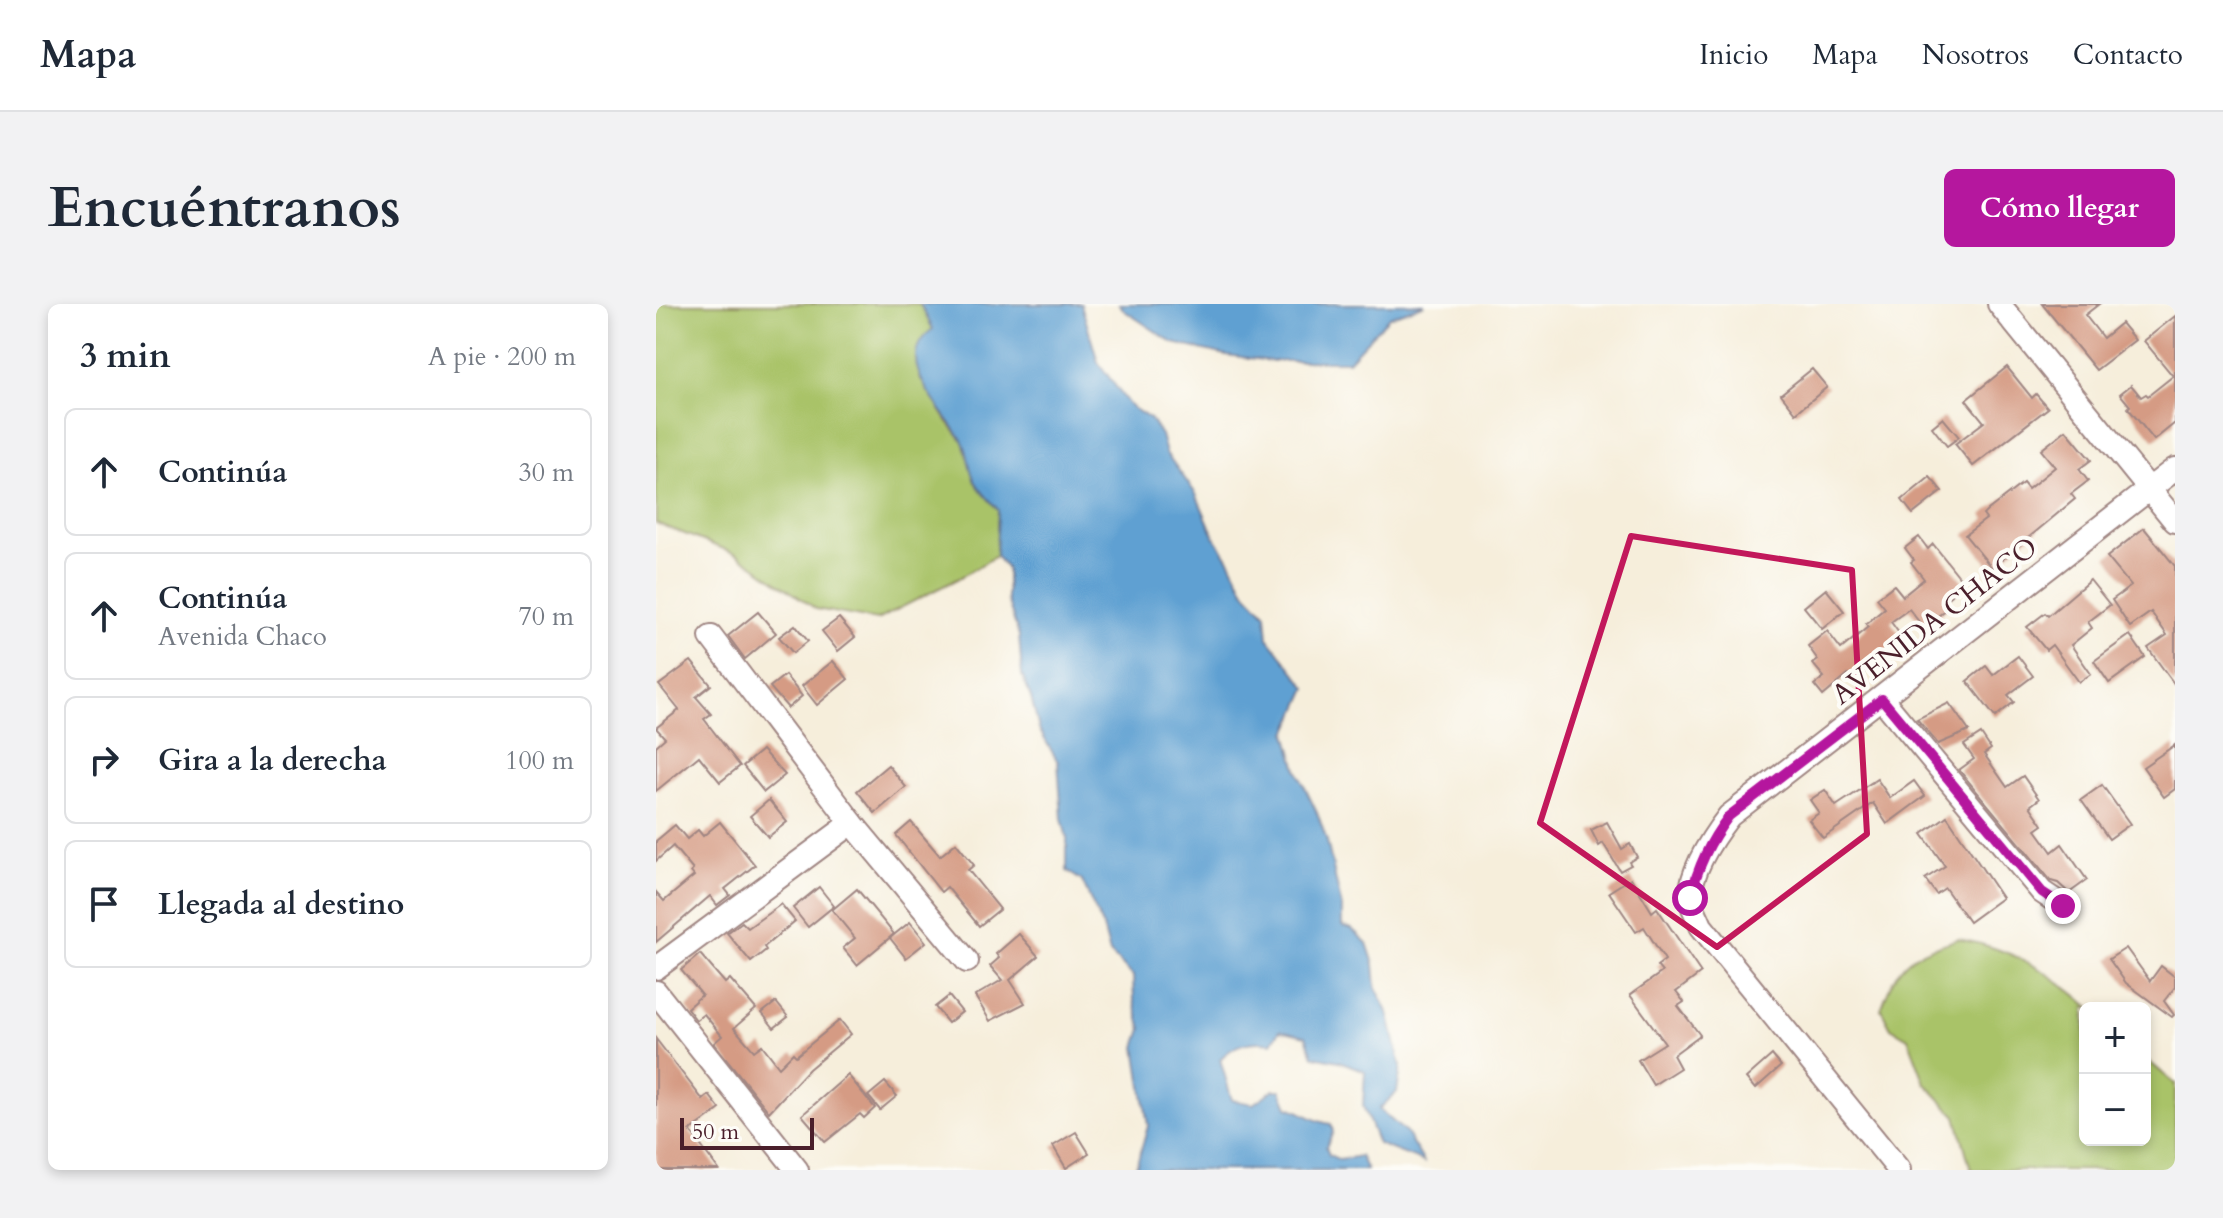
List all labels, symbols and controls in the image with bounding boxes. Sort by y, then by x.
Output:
text: Mapa [40,29,136,81]
text: Inicio [1699,36,1768,74]
text: Mapa [1812,36,1878,74]
text: Nosotros [1922,36,2029,74]
text: Contacto [2073,36,2183,74]
button: Cómo llegar [1944,169,2175,247]
text: Encuéntranos [48,171,401,246]
text: 3 min [80,333,171,379]
text: A pie · 200 m [428,339,576,374]
icon: ahead [82,450,126,494]
text: Continúa [158,452,288,493]
text: 30 m [518,455,574,490]
street label: AVENIDA CHACO [1824,528,2046,713]
text: Continúa [158,578,288,619]
icon: ahead [82,594,126,638]
text: 70 m [518,599,574,634]
text: Avenida Chaco [158,619,327,654]
icon: right [82,738,126,782]
text: Gira a la derecha [158,740,387,781]
text: 100 m [505,743,574,778]
route start [1672,880,1708,916]
icon: arrive [82,882,126,926]
text: Llegada al destino [158,884,404,925]
route end [2045,888,2081,924]
map controls [2079,1002,2151,1146]
button: + [2079,1002,2151,1074]
button: − [2079,1074,2151,1146]
scale bar [680,1114,814,1150]
text: 50 m [692,1117,739,1147]

